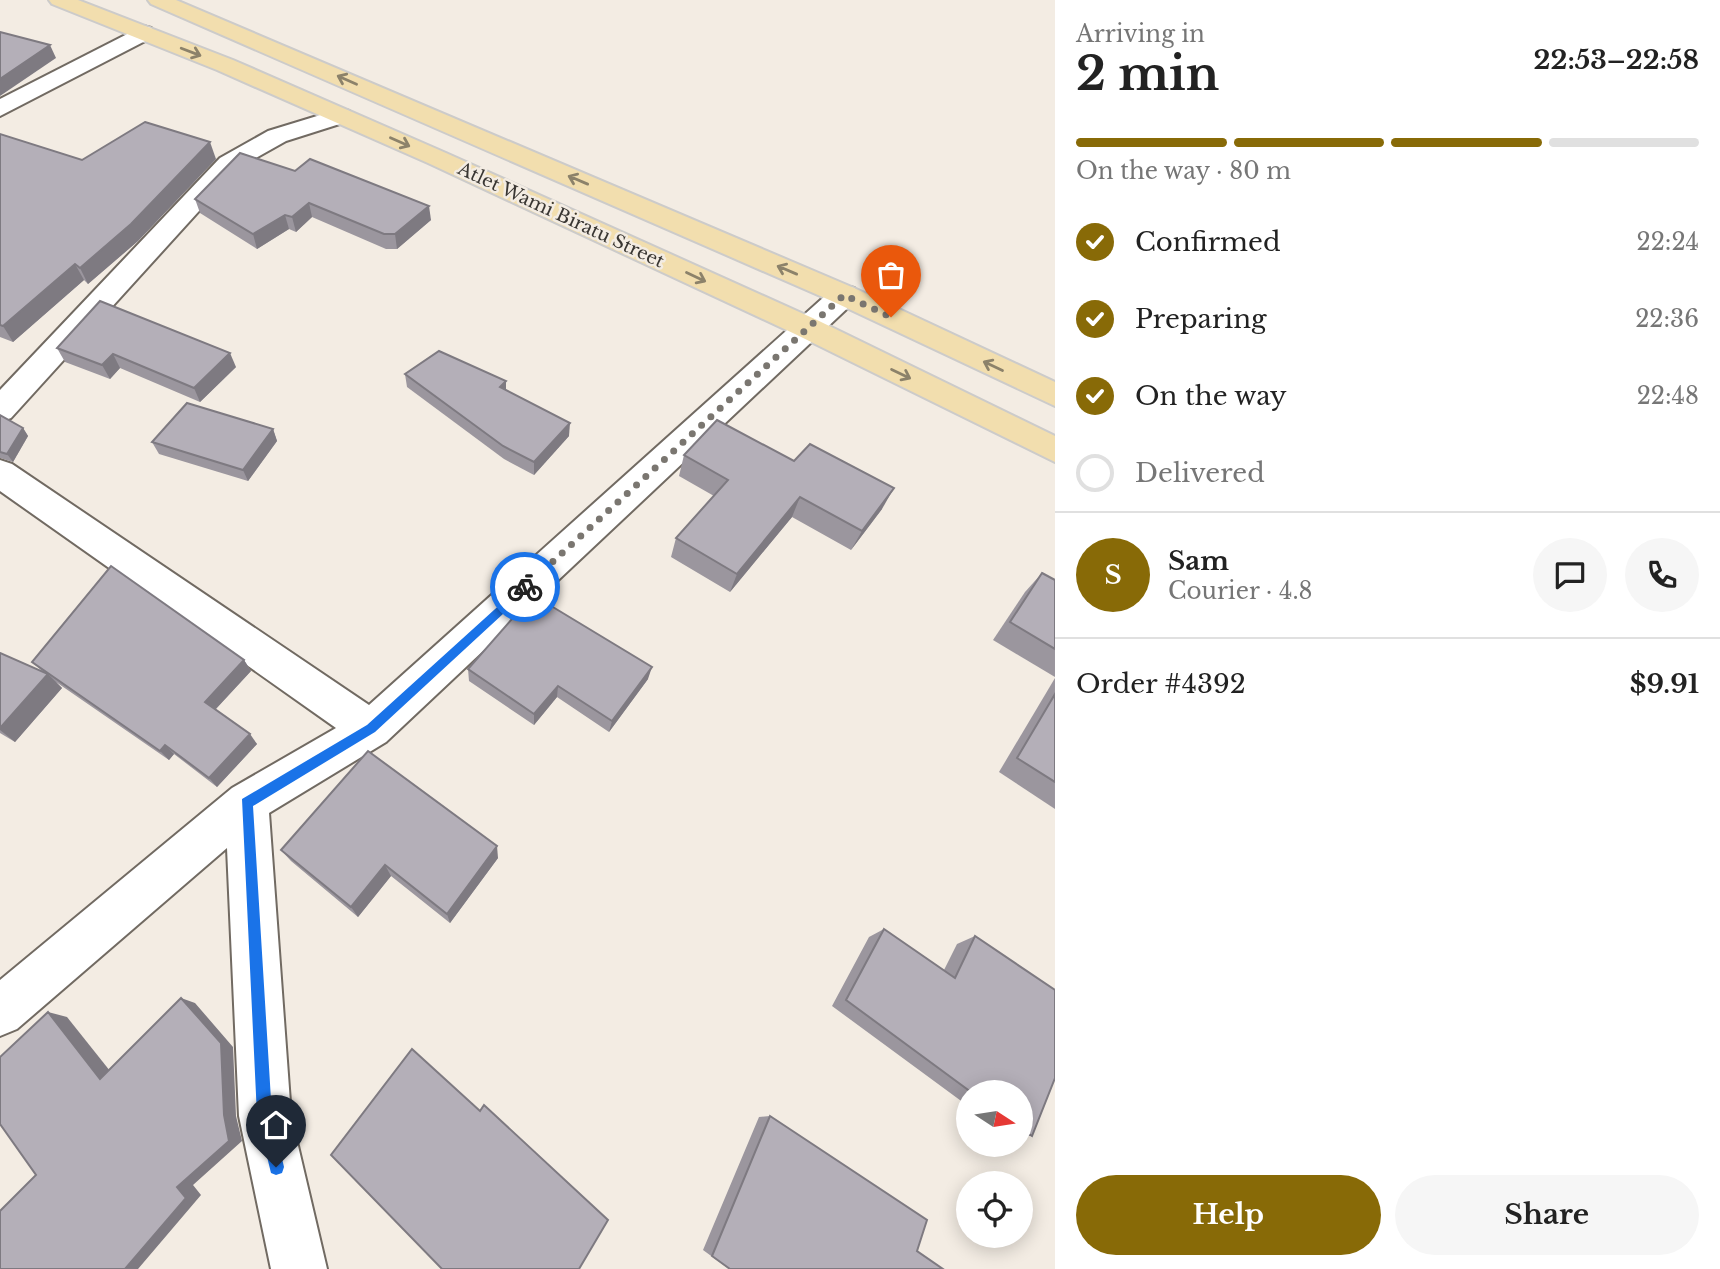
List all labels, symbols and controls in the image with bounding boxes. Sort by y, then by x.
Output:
text: Arriving in [1076,20,1205,48]
text: 22:53–22:58 [1534,44,1699,76]
text: 2 min [1076,45,1219,102]
one-way arrow [179,46,201,59]
one-way arrow [337,73,358,86]
one-way arrow [388,136,410,149]
street label: Atlet Wami Biratu Street [454,157,668,273]
text: On the way · 80 m [1076,157,1291,185]
one-way arrow [568,173,589,186]
icon: check [1076,223,1114,261]
text: Confirmed [1135,226,1280,258]
text: 22:24 [1636,228,1699,256]
pin [861,245,921,317]
icon: bag [872,256,910,294]
one-way arrow [777,263,798,276]
one-way arrow [685,270,706,284]
icon: check [1076,300,1114,338]
text: Preparing [1135,303,1267,335]
text: 22:36 [1635,305,1699,333]
one-way arrow [983,358,1004,372]
one-way arrow [890,368,911,382]
icon: check [1076,377,1114,415]
text: On the way [1135,380,1287,412]
text: 22:48 [1637,382,1699,410]
text: Delivered [1135,457,1265,489]
button: chat [1533,538,1607,612]
button: phone [1625,538,1699,612]
text: Sam [1168,545,1229,577]
courier [490,552,560,622]
text: S [1104,559,1122,591]
icon: bike [506,568,544,606]
text: Courier · 4.8 [1168,577,1313,605]
text: Order #4392 [1076,668,1246,700]
text: $9.91 [1630,668,1699,700]
north arrow [956,1080,1032,1157]
map controls [956,1080,1033,1248]
pin [246,1095,306,1167]
icon: home [257,1106,295,1144]
button: locate [956,1171,1033,1248]
button: Help [1076,1175,1381,1255]
button: Share [1395,1175,1699,1255]

